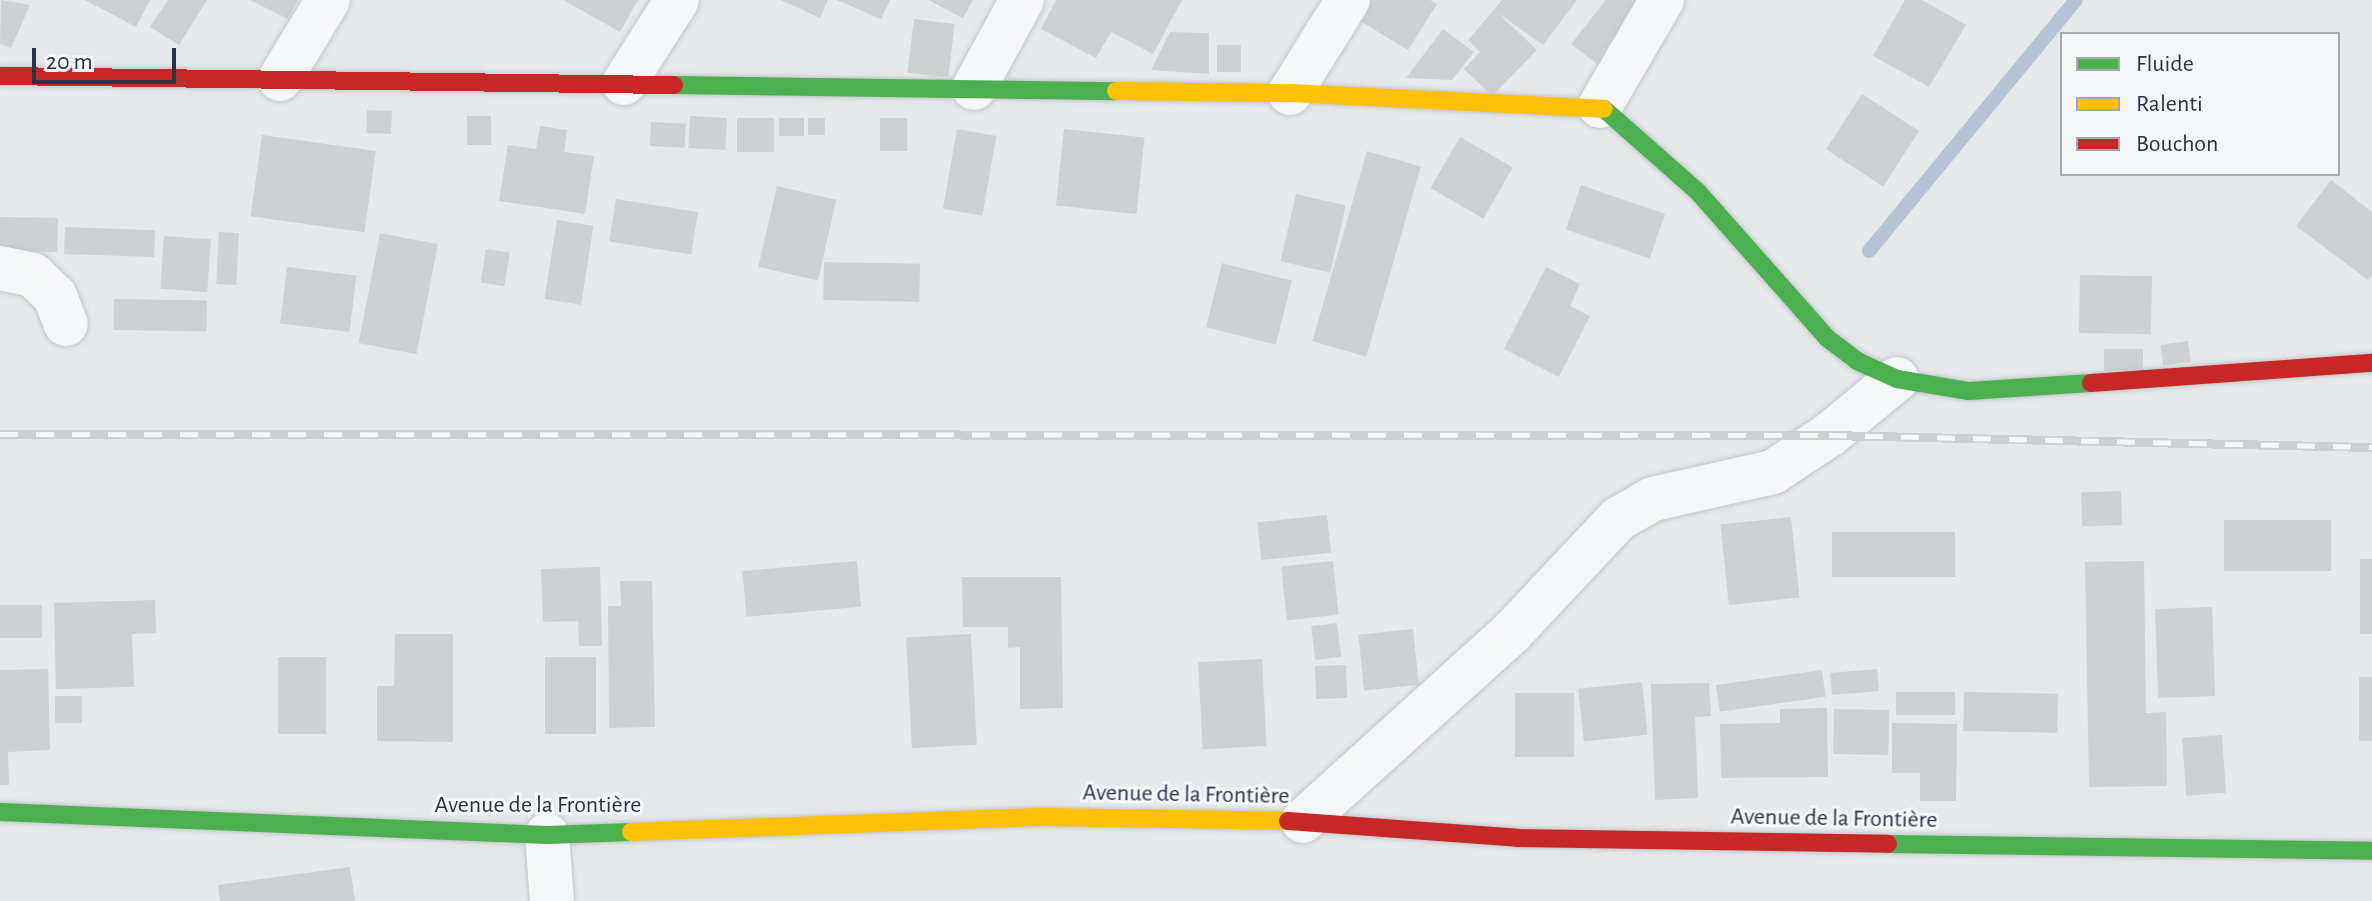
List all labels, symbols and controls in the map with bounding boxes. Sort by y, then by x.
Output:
scale bar [36,32,180,82]
legend [2060,32,2340,176]
text: 20 m [46,50,93,74]
text: Fluide [2136,52,2194,76]
text: Ralenti [2136,92,2203,116]
text: Bouchon [2136,132,2218,156]
street label: Avenue de la Frontière [1082,779,1290,811]
street label: Avenue de la Frontière [435,792,641,820]
street label: Avenue de la Frontière [1730,803,1938,835]

